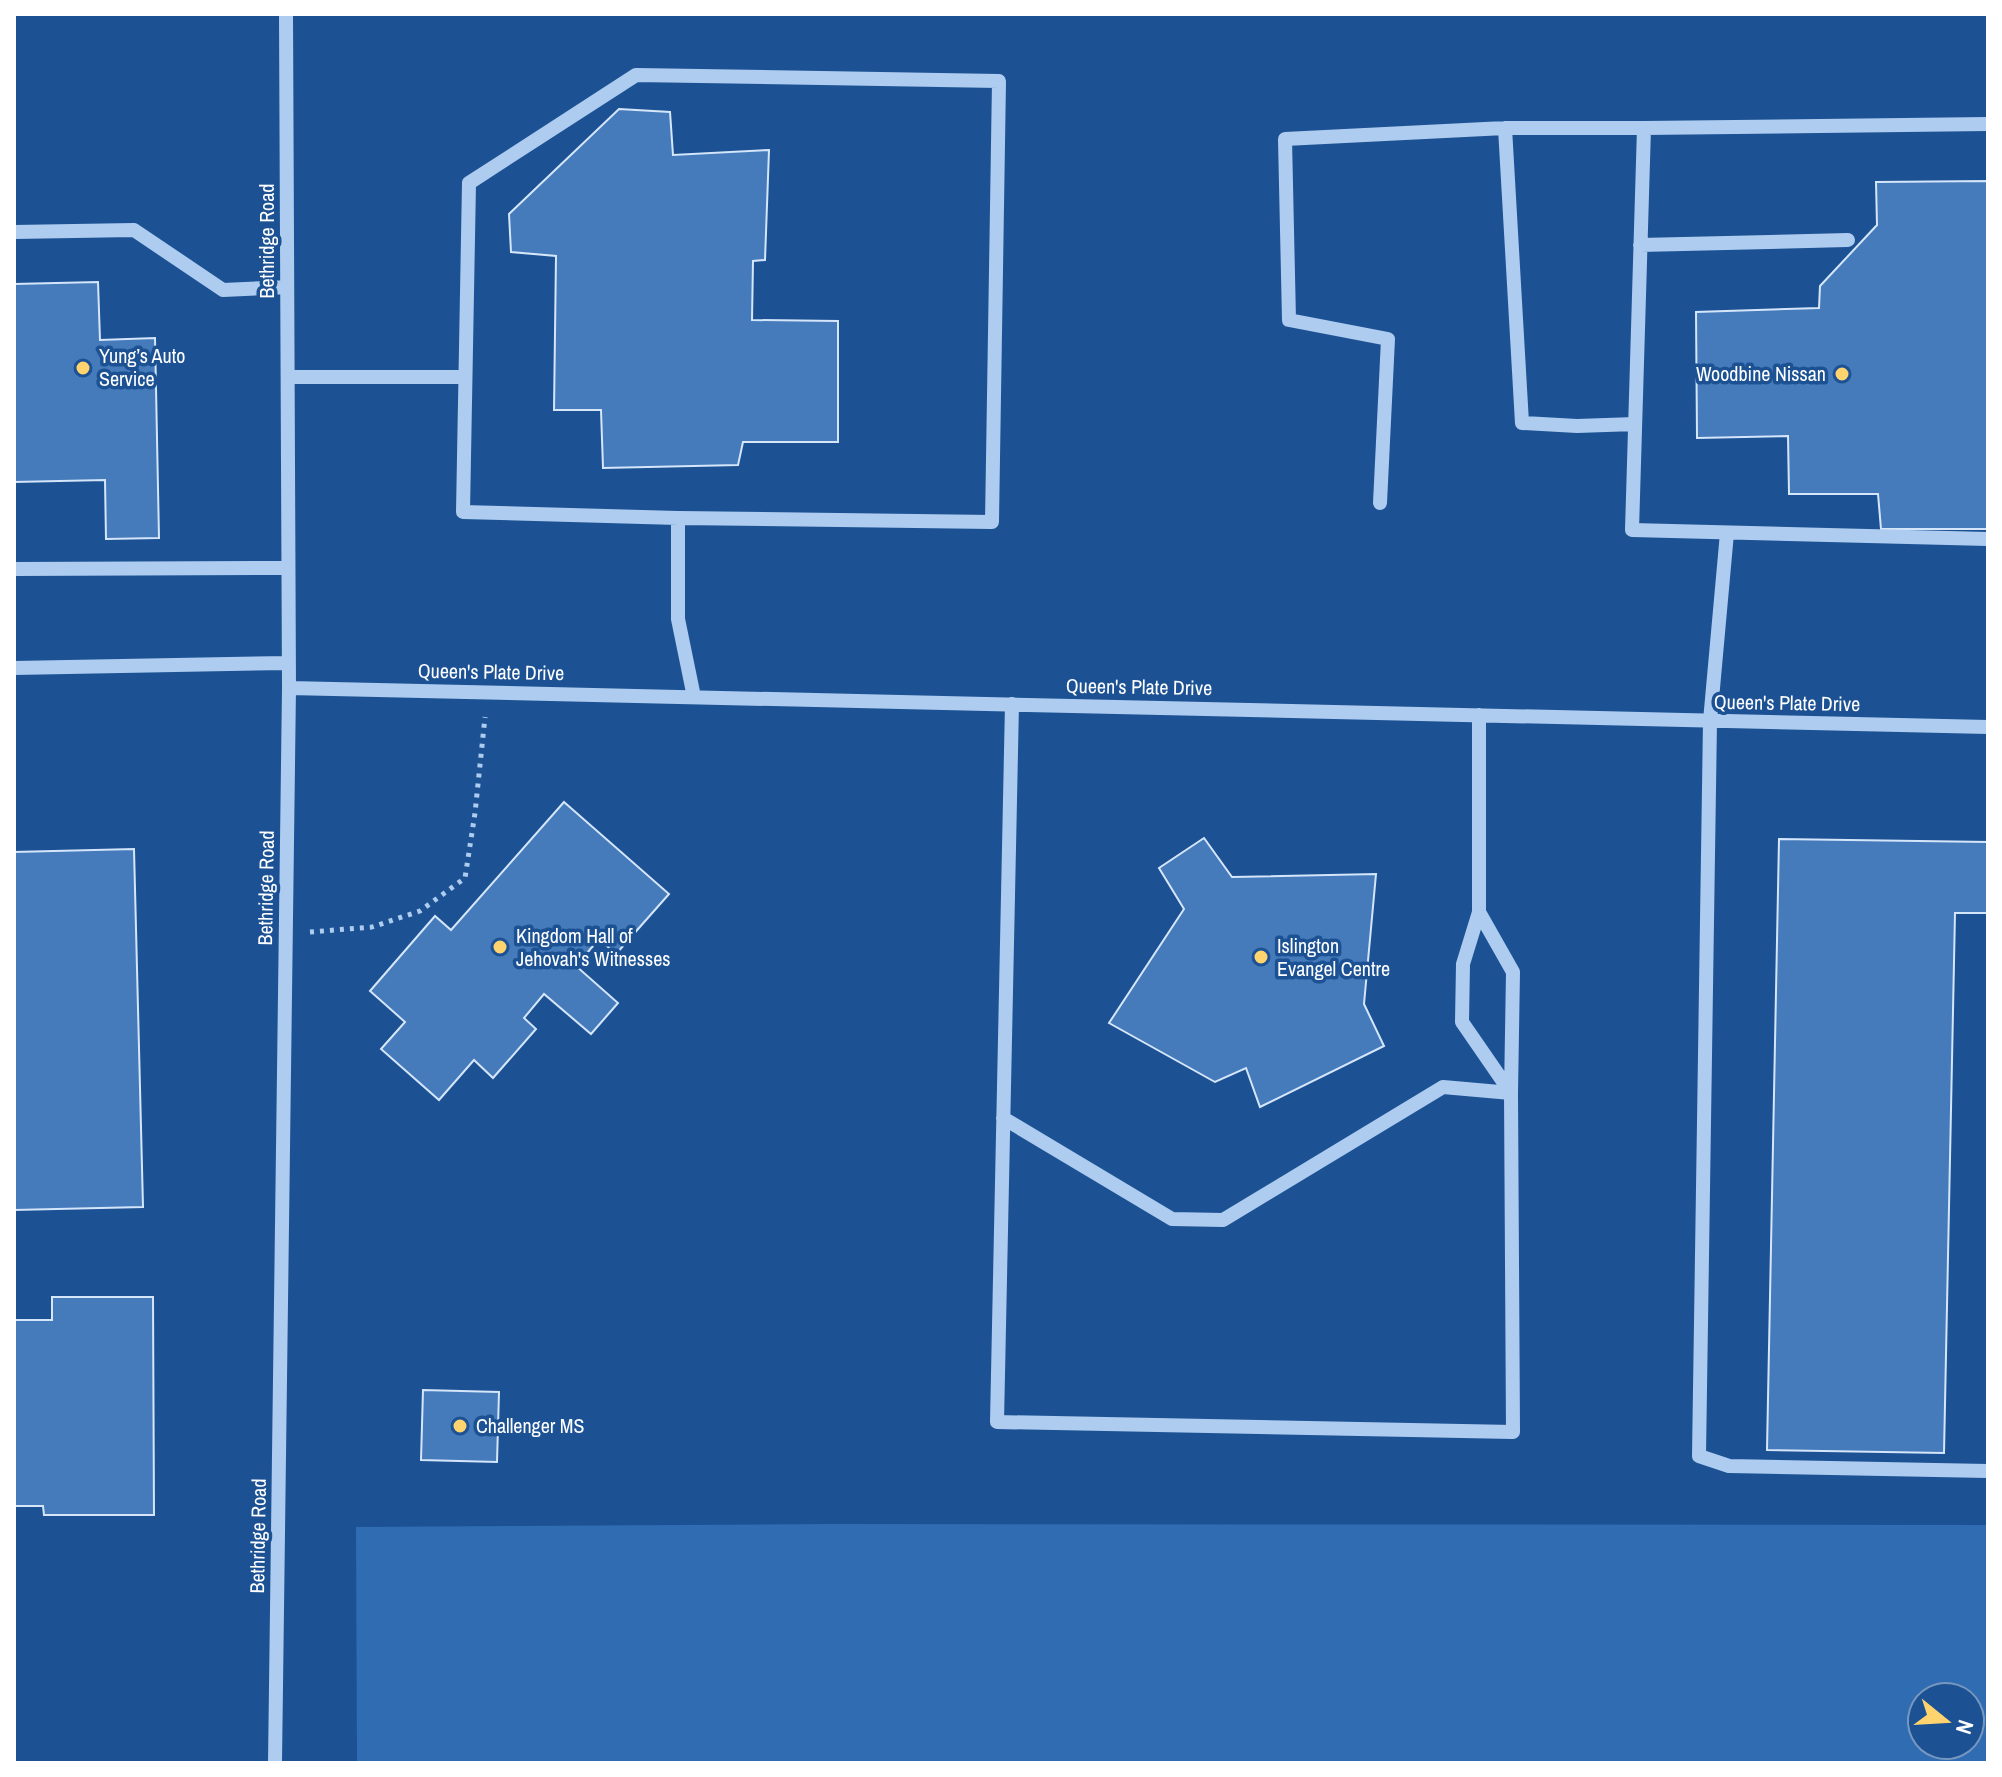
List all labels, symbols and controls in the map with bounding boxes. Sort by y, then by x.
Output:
street label: Bethridge Road [253,184,280,298]
place label: Yung’s Auto Service [99,342,185,392]
marker: Yung’s Auto Service [74,359,92,377]
place label: Woodbine Nissan [1696,360,1826,387]
marker: Woodbine Nissan [1833,365,1851,383]
street label: Queen's Plate Drive [418,657,564,686]
street label: Queen's Plate Drive [1066,672,1212,701]
street label: Queen's Plate Drive [1714,688,1860,717]
street label: Bethridge Road [251,830,280,946]
place label: Kingdom Hall of Jehovah's Witnesses [516,922,670,972]
place label: Islington Evangel Centre [1277,932,1390,982]
marker: Kingdom Hall of Jehovah's Witnesses [491,938,509,956]
marker: Islington Evangel Centre [1252,948,1270,966]
place label: Challenger MS [476,1412,585,1439]
marker: Challenger MS [451,1417,469,1435]
street label: Bethridge Road [243,1478,272,1594]
north arrow [1906,1681,1986,1761]
text: N [1949,1716,1981,1738]

